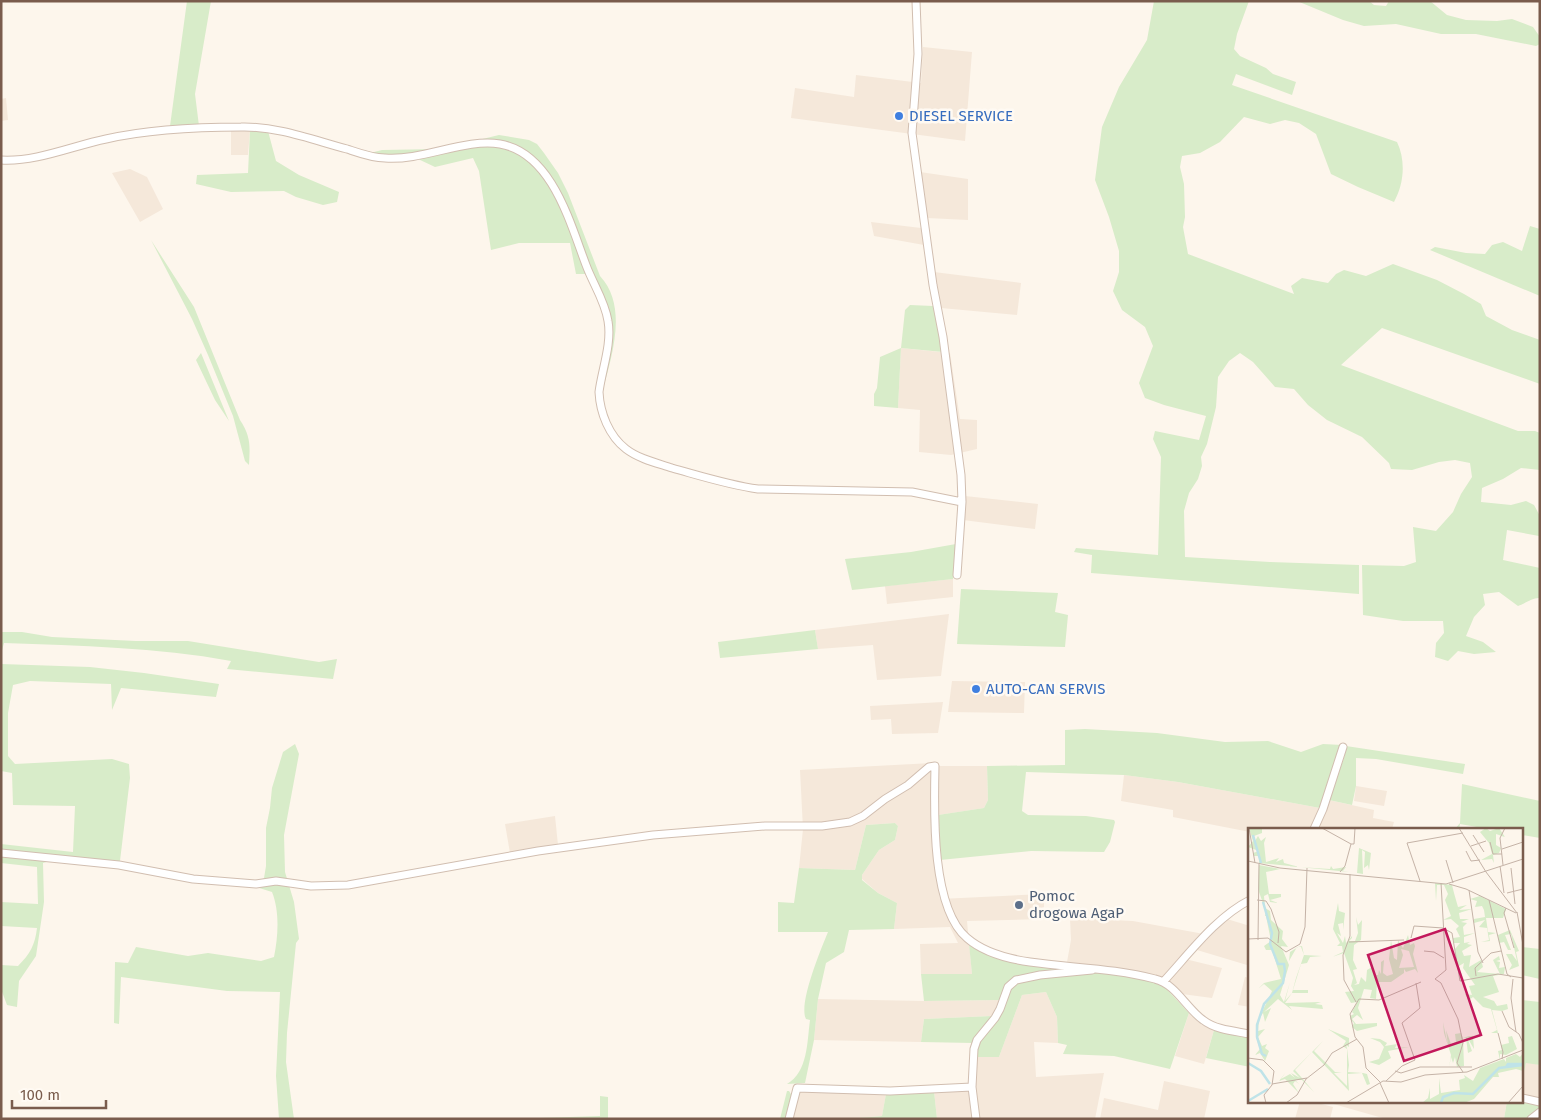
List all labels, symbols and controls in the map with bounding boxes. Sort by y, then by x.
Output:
place label: DIESEL SERVICE [909,107,1013,125]
marker: DIESEL SERVICE [893,110,905,122]
place label: AUTO-CAN SERVIS [986,680,1105,698]
marker: AUTO-CAN SERVIS [970,683,982,695]
inset map [1248,828,1524,1102]
place label: Pomoc drogowa AgaP [1029,887,1124,922]
marker: Pomoc drogowa AgaP [1013,899,1025,911]
scale bar [12,1078,106,1110]
text: 100 m [20,1086,60,1104]

